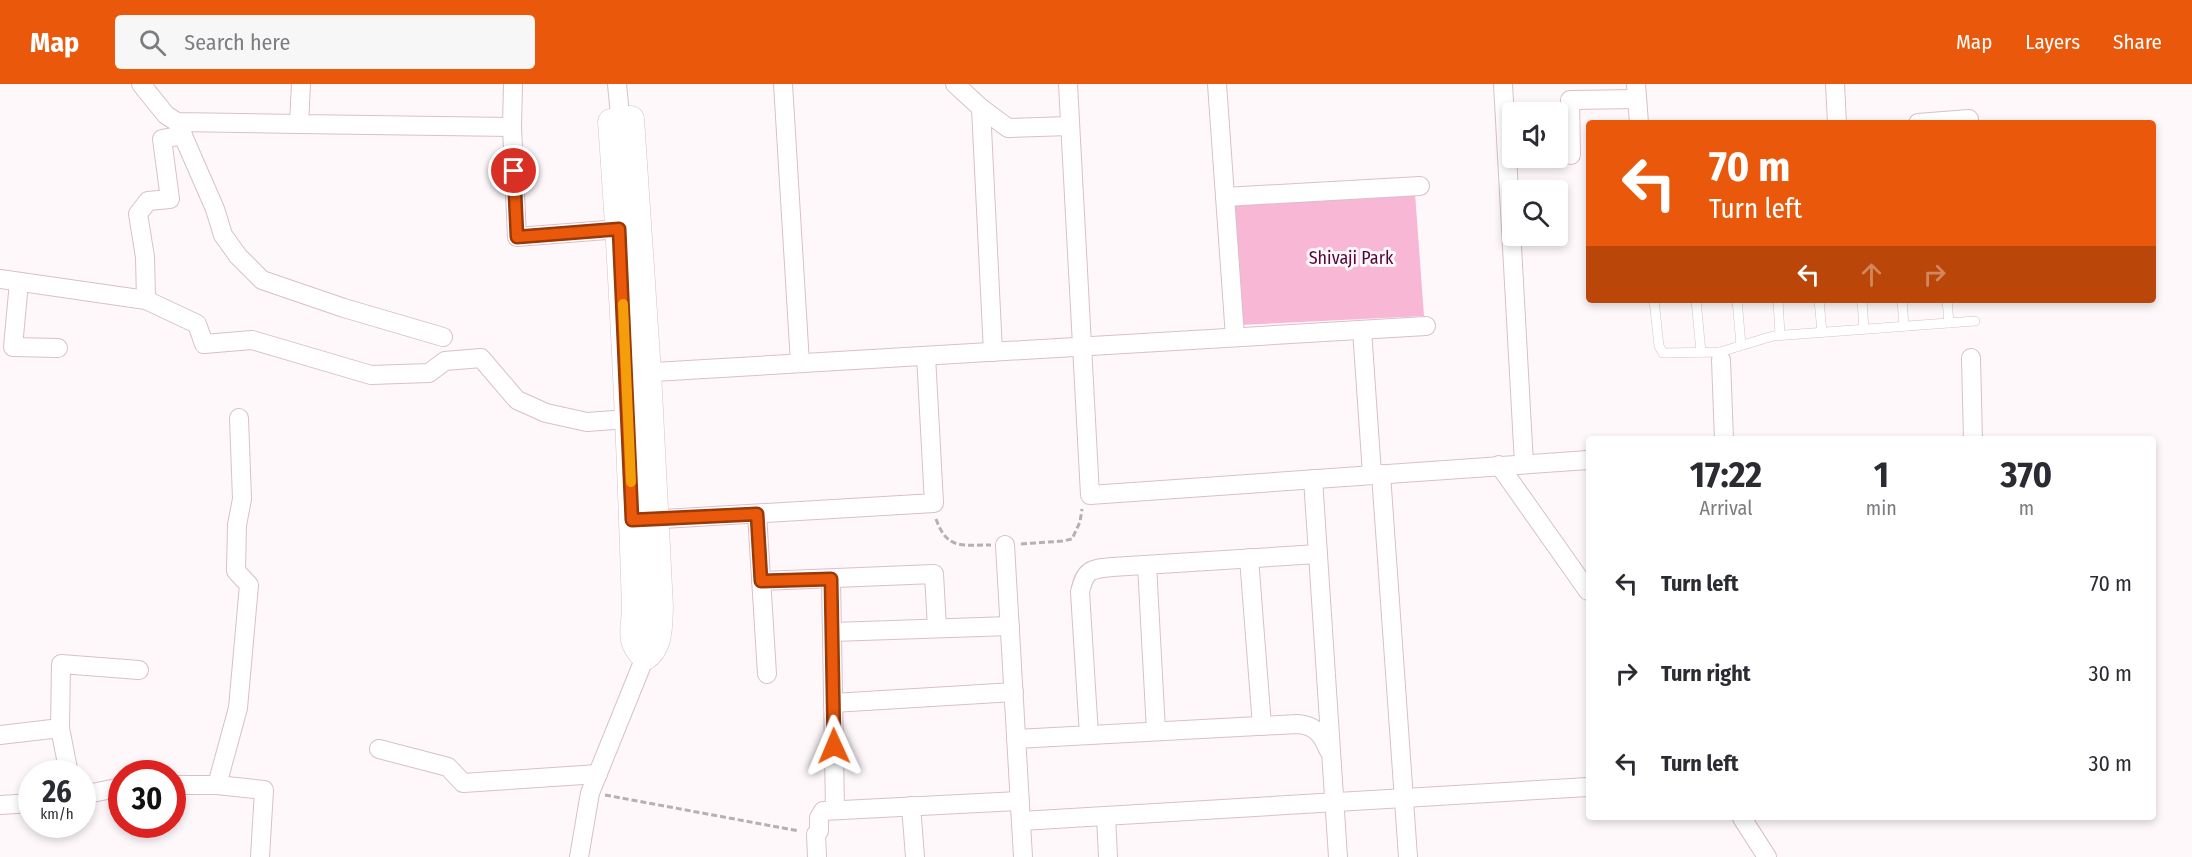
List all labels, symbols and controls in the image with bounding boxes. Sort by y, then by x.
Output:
search box [115,15,535,69]
text: Map [30,26,79,59]
icon: search [136,26,169,59]
text: Search here [184,29,290,56]
text: Map [1956,29,1992,55]
text: Layers [2025,29,2080,55]
text: Share [2113,29,2162,55]
map controls [1502,102,1568,246]
button: sound [1502,102,1568,168]
text: 70 m [1709,142,1790,192]
icon: left [1610,144,1688,222]
pin [488,145,539,196]
icon: arrive [497,154,530,187]
button: search [1502,180,1568,246]
text: Turn left [1709,193,1802,225]
park label: Shivaji Park [1309,247,1394,269]
icon: left [1792,258,1825,291]
icon: ahead [1855,258,1888,291]
icon: right [1918,258,1951,291]
text: 17:22 [1690,453,1762,497]
text: 1 [1874,453,1889,497]
text: 370 [2001,453,2052,497]
text: Arrival [1699,496,1752,520]
text: min [1866,496,1897,520]
text: m [2019,496,2034,520]
icon: left [1610,567,1643,600]
text: Turn left [1661,570,1739,597]
text: 70 m [2090,570,2132,597]
icon: right [1610,657,1643,690]
text: Turn right [1661,660,1750,687]
text: 30 m [2089,660,2132,687]
position arrow [802,714,866,778]
icon: left [1610,747,1643,780]
text: Turn left [1661,750,1739,777]
text: 30 m [2089,750,2132,777]
speed limit sign: 30 [108,760,186,838]
text: 26 [42,774,72,810]
text: km/h [40,805,74,823]

